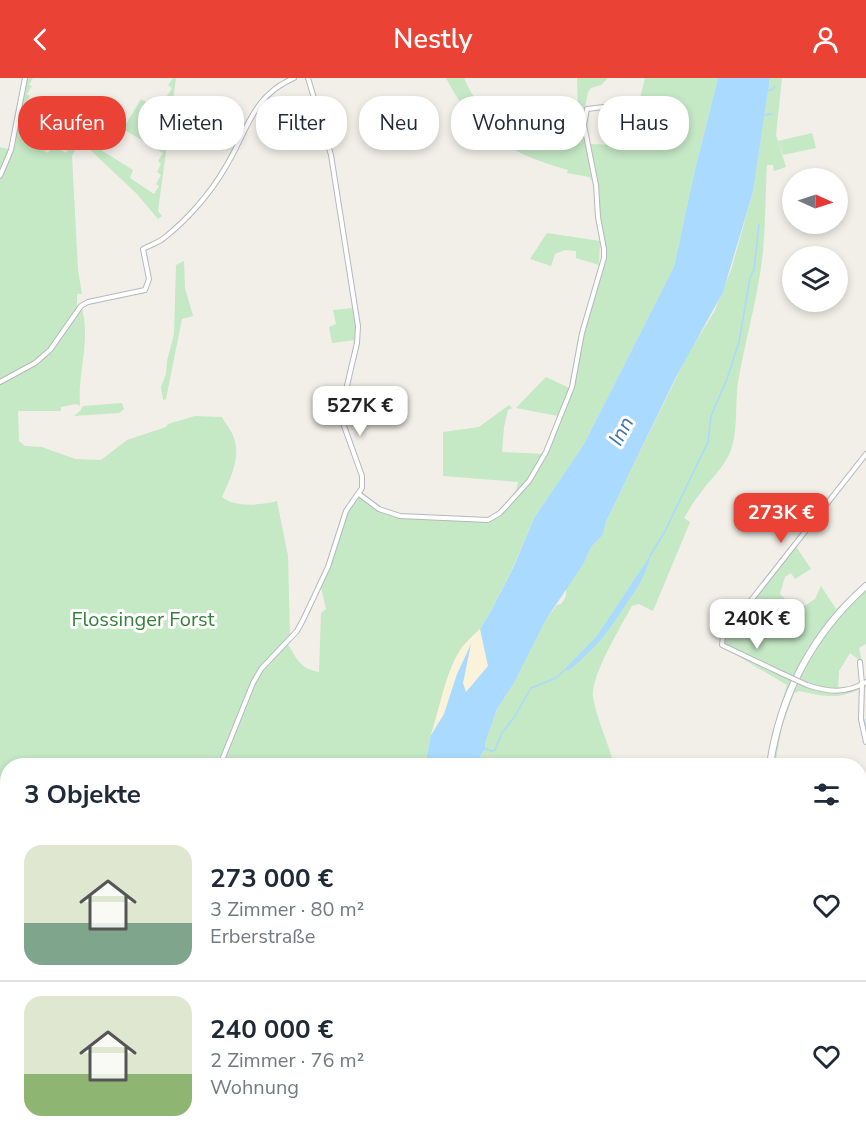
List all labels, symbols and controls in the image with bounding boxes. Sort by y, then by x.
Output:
text: Nestly [393,21,473,58]
icon: back [24,23,57,56]
icon: person [809,23,842,56]
chip: Kaufen [18,96,126,150]
chip: Mieten [138,96,244,150]
chip: Filter [256,96,347,150]
chip: Neu [359,96,439,150]
chip: Wohnung [451,96,586,150]
chip: Haus [598,96,689,150]
north arrow [782,168,848,234]
map controls [782,168,848,312]
button: layers [782,246,848,312]
pin: 527K € [311,386,409,437]
text: 527K € [327,392,393,419]
water label: Inn [602,412,640,450]
pin: 273K € [732,493,830,544]
text: 273K € [748,499,814,526]
pin: 240K € [708,599,806,650]
text: 240K € [724,605,790,632]
park label: Flossinger Forst [71,606,216,633]
text: 3 Objekte [24,777,141,812]
icon: filters [810,778,843,811]
text: 273 000 € [210,861,333,896]
icon: home [72,869,144,941]
icon: heart [810,889,843,922]
text: 3 Zimmer · 80 m² [210,896,364,923]
text: Erberstraße [210,923,315,950]
text: 240 000 € [210,1012,333,1047]
icon: home [72,1020,144,1092]
icon: heart [810,1040,843,1073]
text: 2 Zimmer · 76 m² [210,1047,364,1074]
text: Wohnung [210,1074,299,1101]

